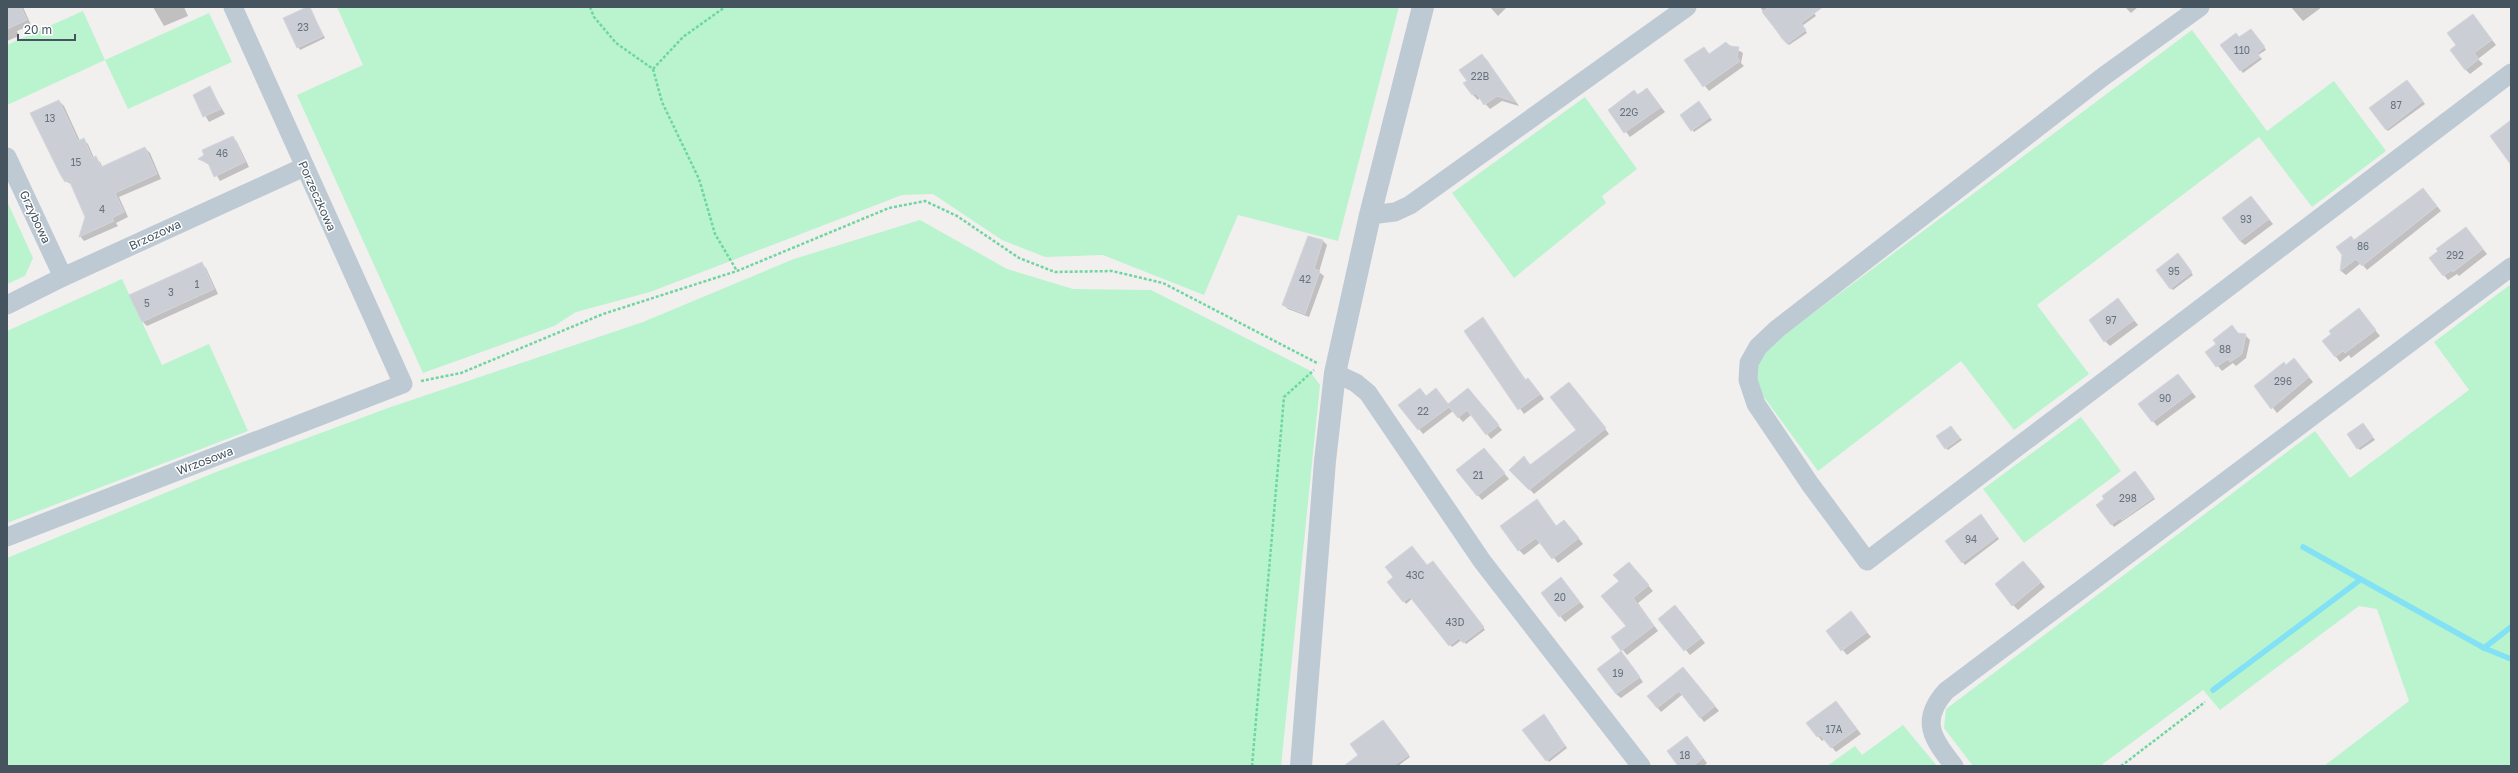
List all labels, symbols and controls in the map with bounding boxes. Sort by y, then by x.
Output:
scale bar [18,16,75,42]
house number: 23 [297,21,309,33]
text: 20 m [24,22,52,37]
house number: 110 [2234,44,2250,56]
house number: 22B [1471,70,1489,82]
house number: 87 [2390,99,2402,111]
house number: 22G [1620,106,1638,118]
house number: 13 [45,112,55,124]
house number: 46 [216,147,228,159]
house number: 15 [71,156,82,168]
street label: Porzeczkowa [295,158,340,233]
street label: Grzybowa [17,188,54,246]
house number: 4 [99,203,105,215]
house number: 93 [2240,213,2252,225]
street label: Brzozowa [126,216,183,253]
house number: 86 [2357,240,2369,252]
house number: 292 [2446,249,2464,261]
house number: 95 [2168,265,2180,277]
house number: 42 [1299,273,1311,285]
house number: 1 [195,278,200,290]
house number: 3 [168,286,174,298]
house number: 5 [144,297,150,309]
house number: 97 [2105,314,2117,326]
house number: 88 [2219,343,2231,355]
house number: 296 [2274,375,2292,387]
house number: 90 [2159,392,2171,404]
house number: 22 [1417,405,1429,417]
street label: Wrzosowa [175,443,235,478]
house number: 21 [1473,469,1483,481]
house number: 298 [2119,492,2137,504]
house number: 94 [1965,533,1977,545]
house number: 43C [1406,569,1425,581]
house number: 20 [1554,591,1566,603]
house number: 43D [1446,616,1464,628]
house number: 19 [1613,667,1623,679]
house number: 17A [1826,723,1843,735]
house number: 18 [1680,749,1690,761]

